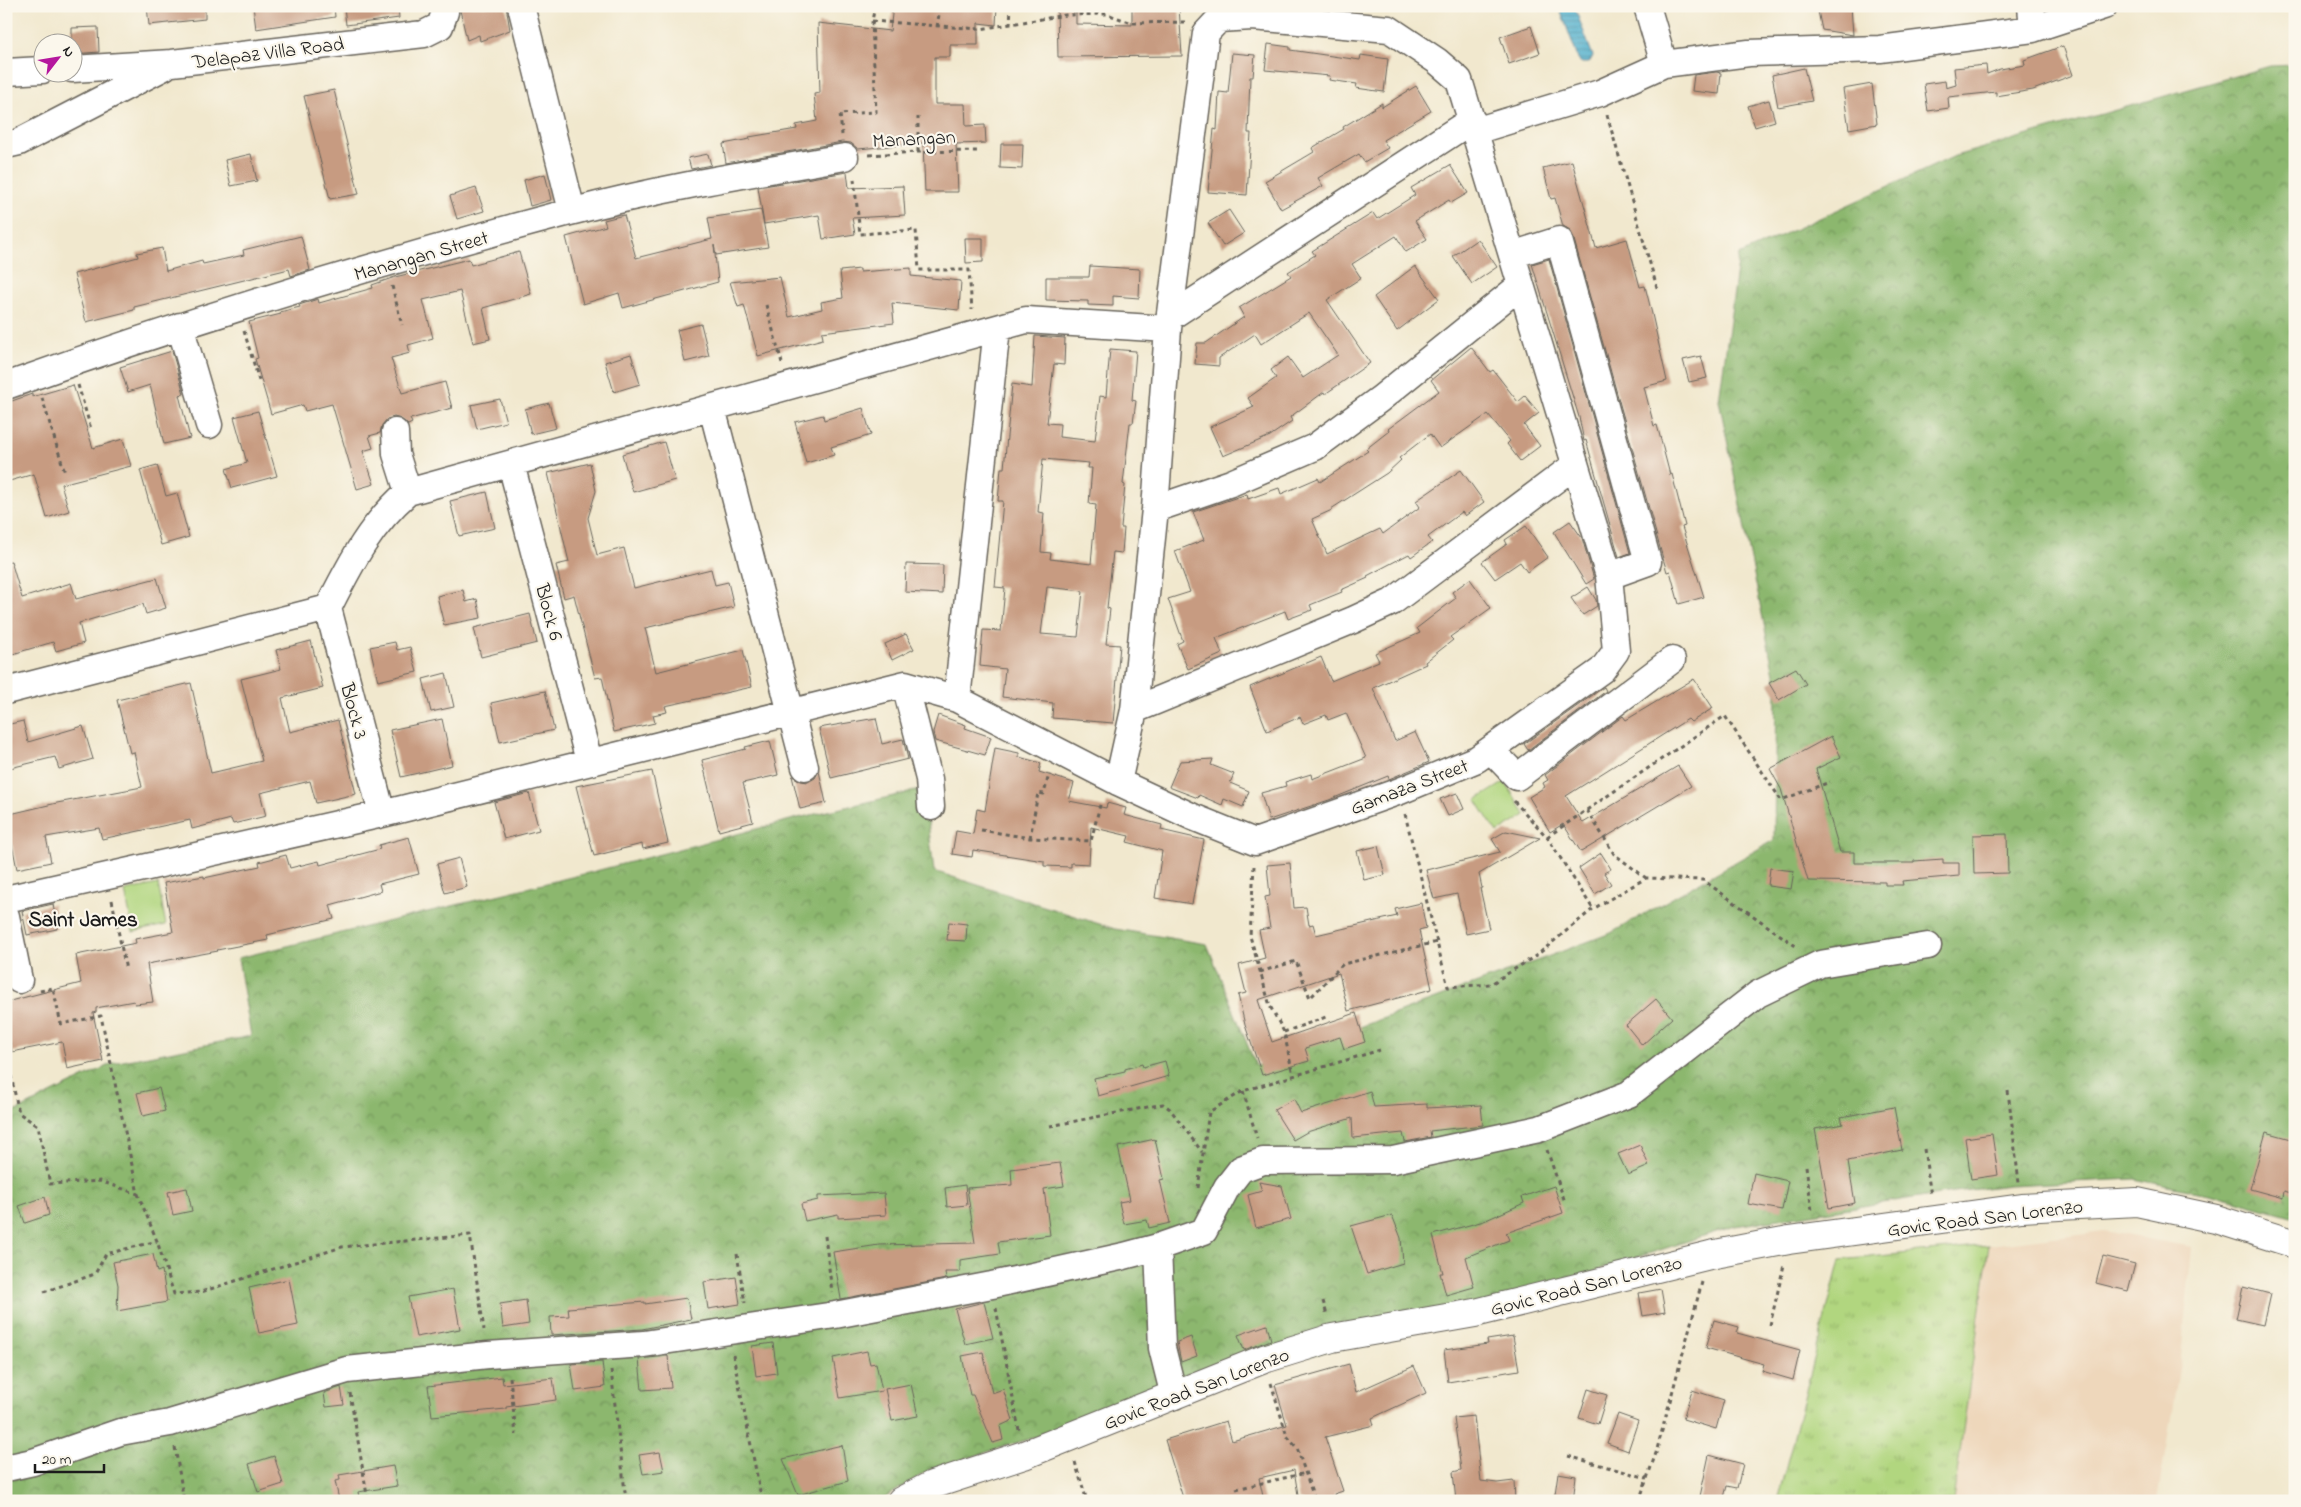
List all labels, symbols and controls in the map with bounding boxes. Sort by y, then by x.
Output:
street label: Delapaz Villa Road [190,31,346,78]
north arrow [32,32,82,82]
text: N [56,43,79,62]
street label: Manangan [872,124,957,158]
street label: Manangan Street [351,224,493,291]
street label: Block 6 [526,580,569,644]
street label: Block 3 [331,679,374,743]
street label: Gamaza Street [1347,752,1473,824]
district label: Saint James [28,906,138,936]
street label: Govic Road San Lorenzo [1886,1193,2085,1246]
street label: Govic Road San Lorenzo [1488,1250,1686,1325]
street label: Govic Road San Lorenzo [1100,1342,1294,1439]
scale bar [35,1442,104,1474]
text: 20 m [42,1449,72,1471]

